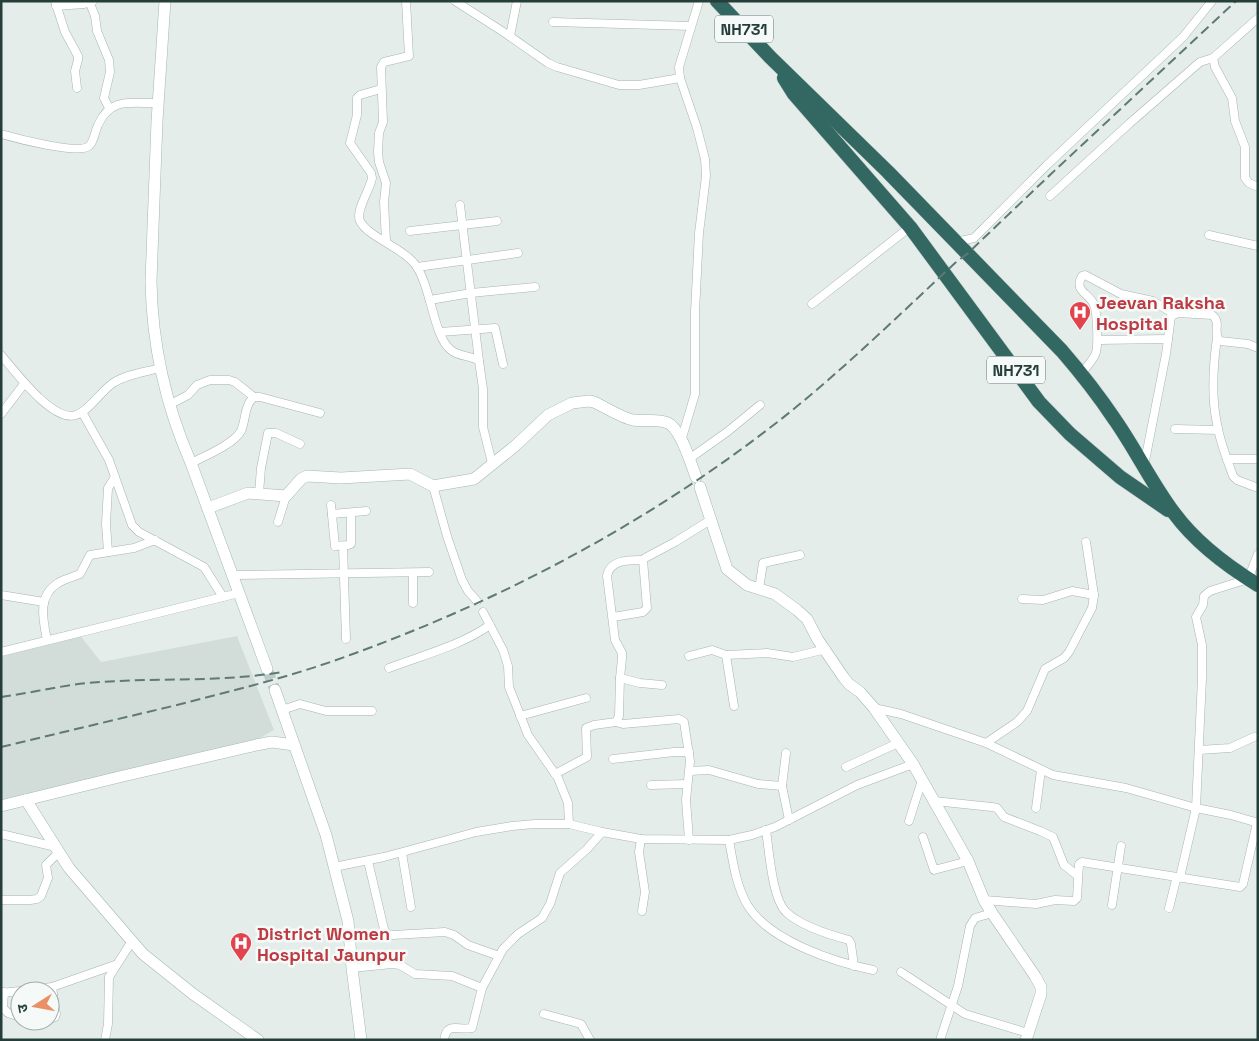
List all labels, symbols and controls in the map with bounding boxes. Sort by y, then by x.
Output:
road number: NH731 [715,15,773,42]
place label: Jeevan Raksha Hospital [1096,291,1226,335]
hospital icon: Jeevan Raksha Hospital [1068,300,1092,331]
road number: NH731 [987,356,1045,384]
place label: District Women Hospital Jaunpur [257,922,406,966]
hospital icon: District Women Hospital Jaunpur [229,931,253,962]
north arrow [10,981,60,1031]
text: उ [12,1002,32,1014]

